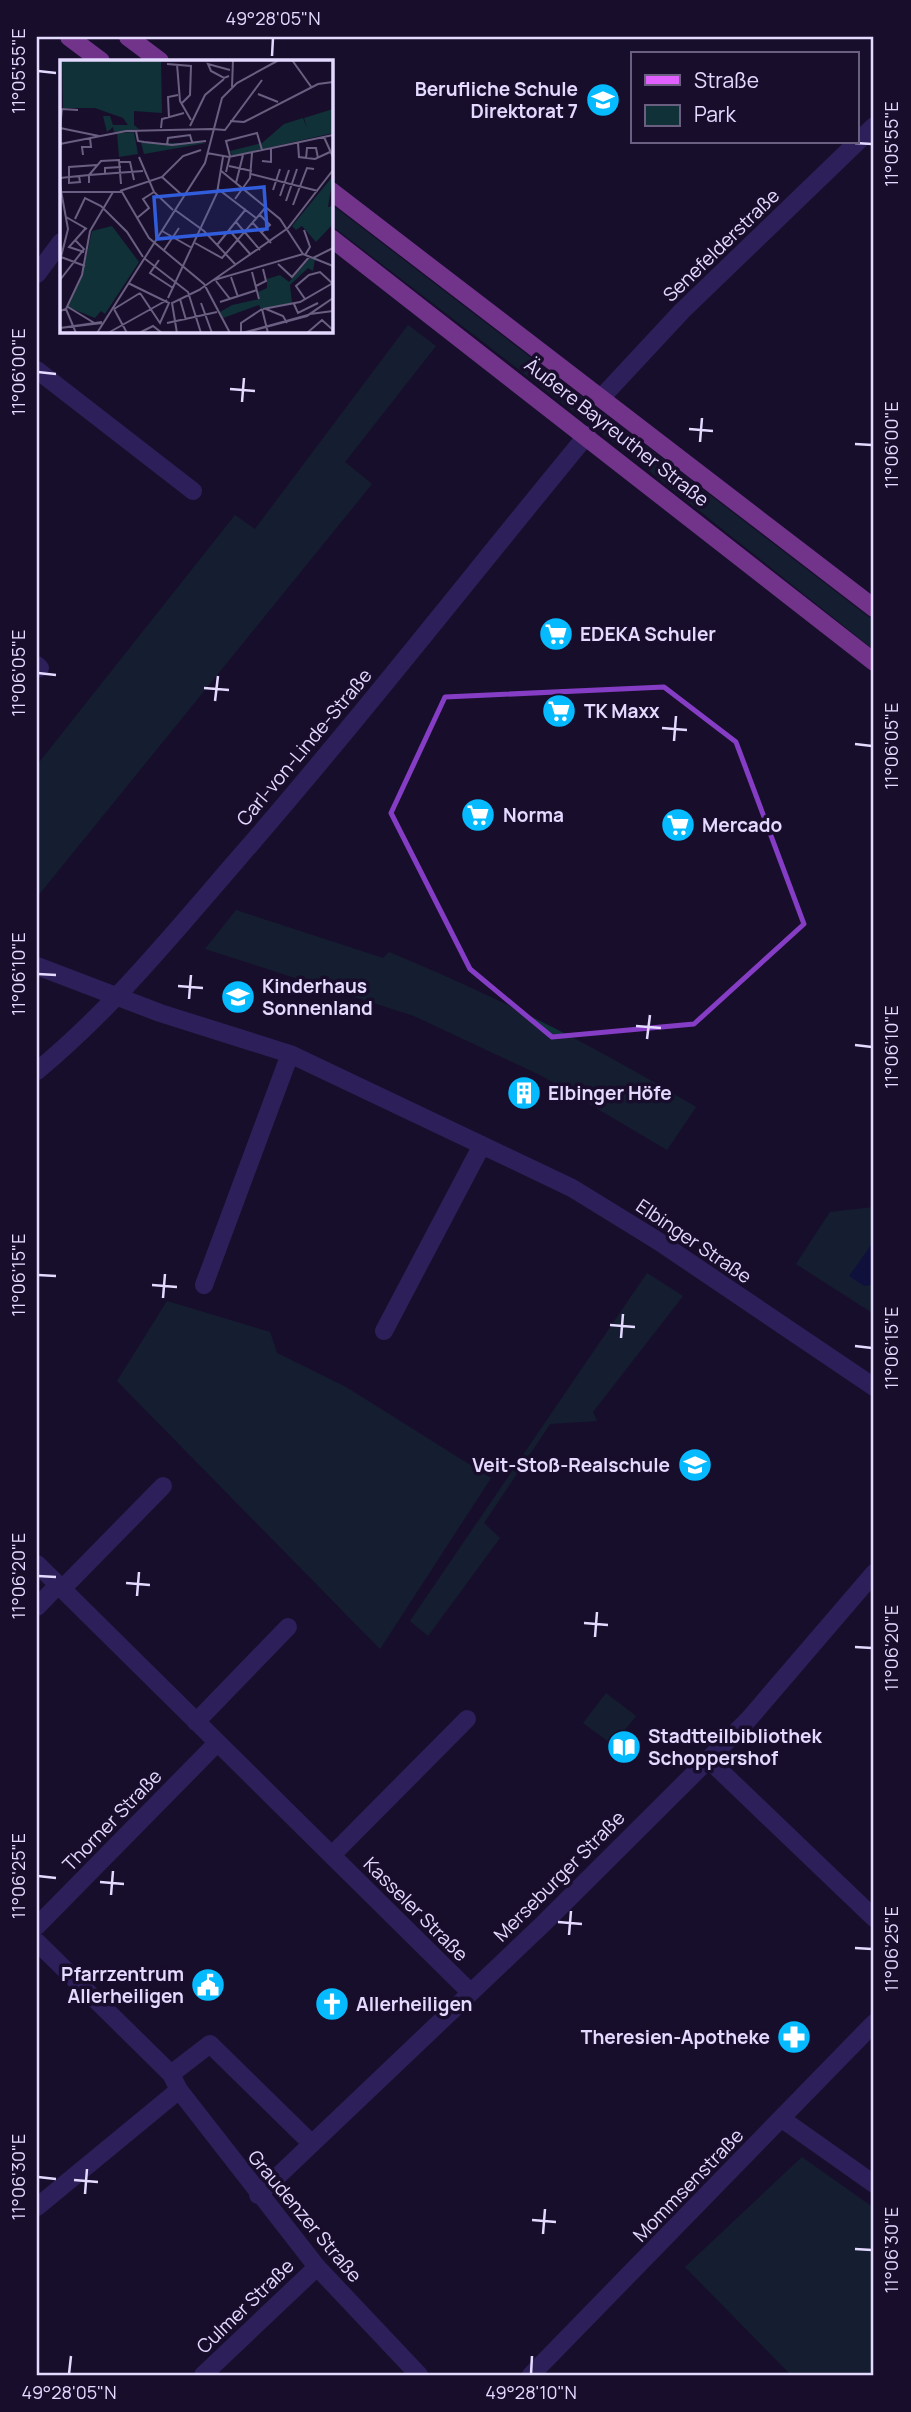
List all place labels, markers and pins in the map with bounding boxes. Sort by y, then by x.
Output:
place label: Berufliche Schule Direktorat 7 [415,76,578,124]
school or university icon: Berufliche Schule Direktorat 7 [584,81,622,119]
supermarket icon: EDEKA Schuler [537,615,575,653]
place label: EDEKA Schuler [580,621,716,647]
supermarket icon: TK Maxx [540,692,578,730]
place label: TK Maxx [584,698,660,724]
supermarket icon: Norma [459,796,497,834]
place label: Norma [503,802,564,828]
supermarket icon: Mercado [659,806,697,844]
place label: Mercado [702,812,782,838]
place label: Kinderhaus Sonnenland [262,973,373,1021]
school or university icon: Kinderhaus Sonnenland [219,978,257,1016]
building icon: Elbinger Höfe [505,1074,543,1112]
place label: Elbinger Höfe [548,1080,672,1106]
school or university icon: Veit-Stoß-Realschule [676,1446,714,1484]
place label: Veit-Stoß-Realschule [472,1452,670,1478]
place label: Stadtteilbibliothek Schoppershof [648,1723,822,1771]
library icon: Stadtteilbibliothek Schoppershof [605,1728,643,1766]
place label: Pfarrzentrum Allerheiligen [61,1961,184,2009]
public building icon: Pfarrzentrum Allerheiligen [189,1966,227,2004]
church icon: Allerheiligen [313,1985,351,2023]
place label: Allerheiligen [356,1991,472,2017]
pharmacy icon: Theresien-Apotheke [775,2018,813,2056]
place label: Theresien-Apotheke [581,2024,770,2050]

